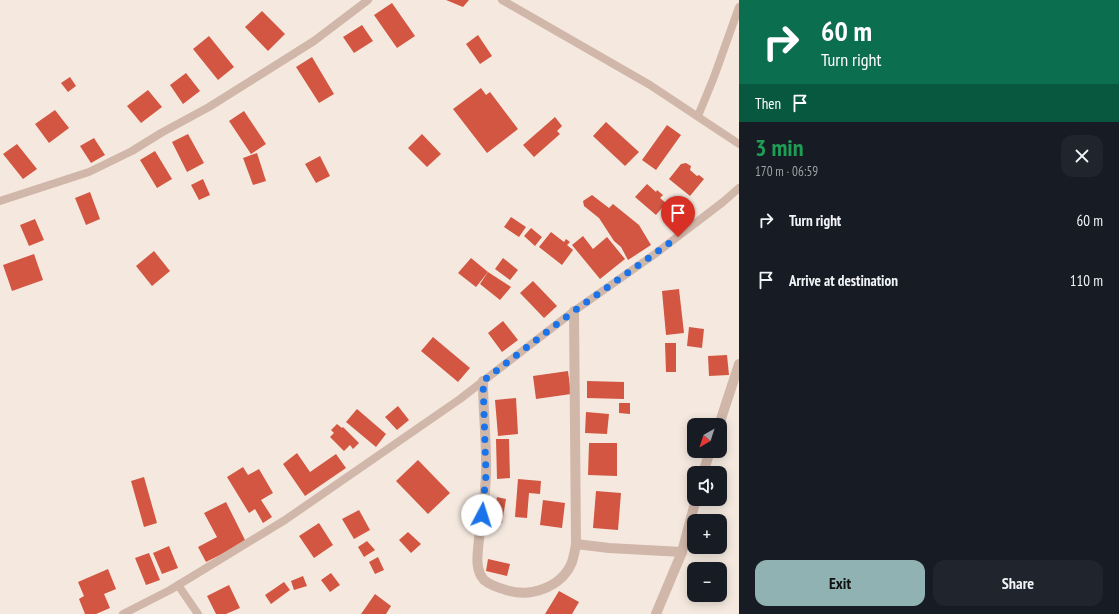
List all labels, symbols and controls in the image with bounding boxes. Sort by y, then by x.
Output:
text: 60 m [821,12,872,49]
icon: right [755,16,807,68]
text: Turn right [821,48,881,71]
icon: arrive [789,92,811,114]
text: Then [755,94,781,113]
text: 3 min [755,132,803,163]
button: close [1061,135,1103,177]
text: 170 m · 06:59 [755,163,818,180]
pin [661,196,695,237]
icon: arrive [667,202,689,224]
icon: right [755,209,777,231]
text: Turn right [789,211,841,230]
text: 60 m [1077,211,1103,230]
icon: arrive [755,269,777,291]
text: Arrive at destination [789,271,898,290]
text: 110 m [1070,271,1103,290]
north arrow [687,418,727,458]
map controls [687,418,727,602]
button: sound [687,466,727,506]
position arrow [461,494,503,536]
button: + [687,514,727,554]
button: Exit [755,560,925,606]
button: Share [933,560,1103,606]
button: − [687,562,727,602]

